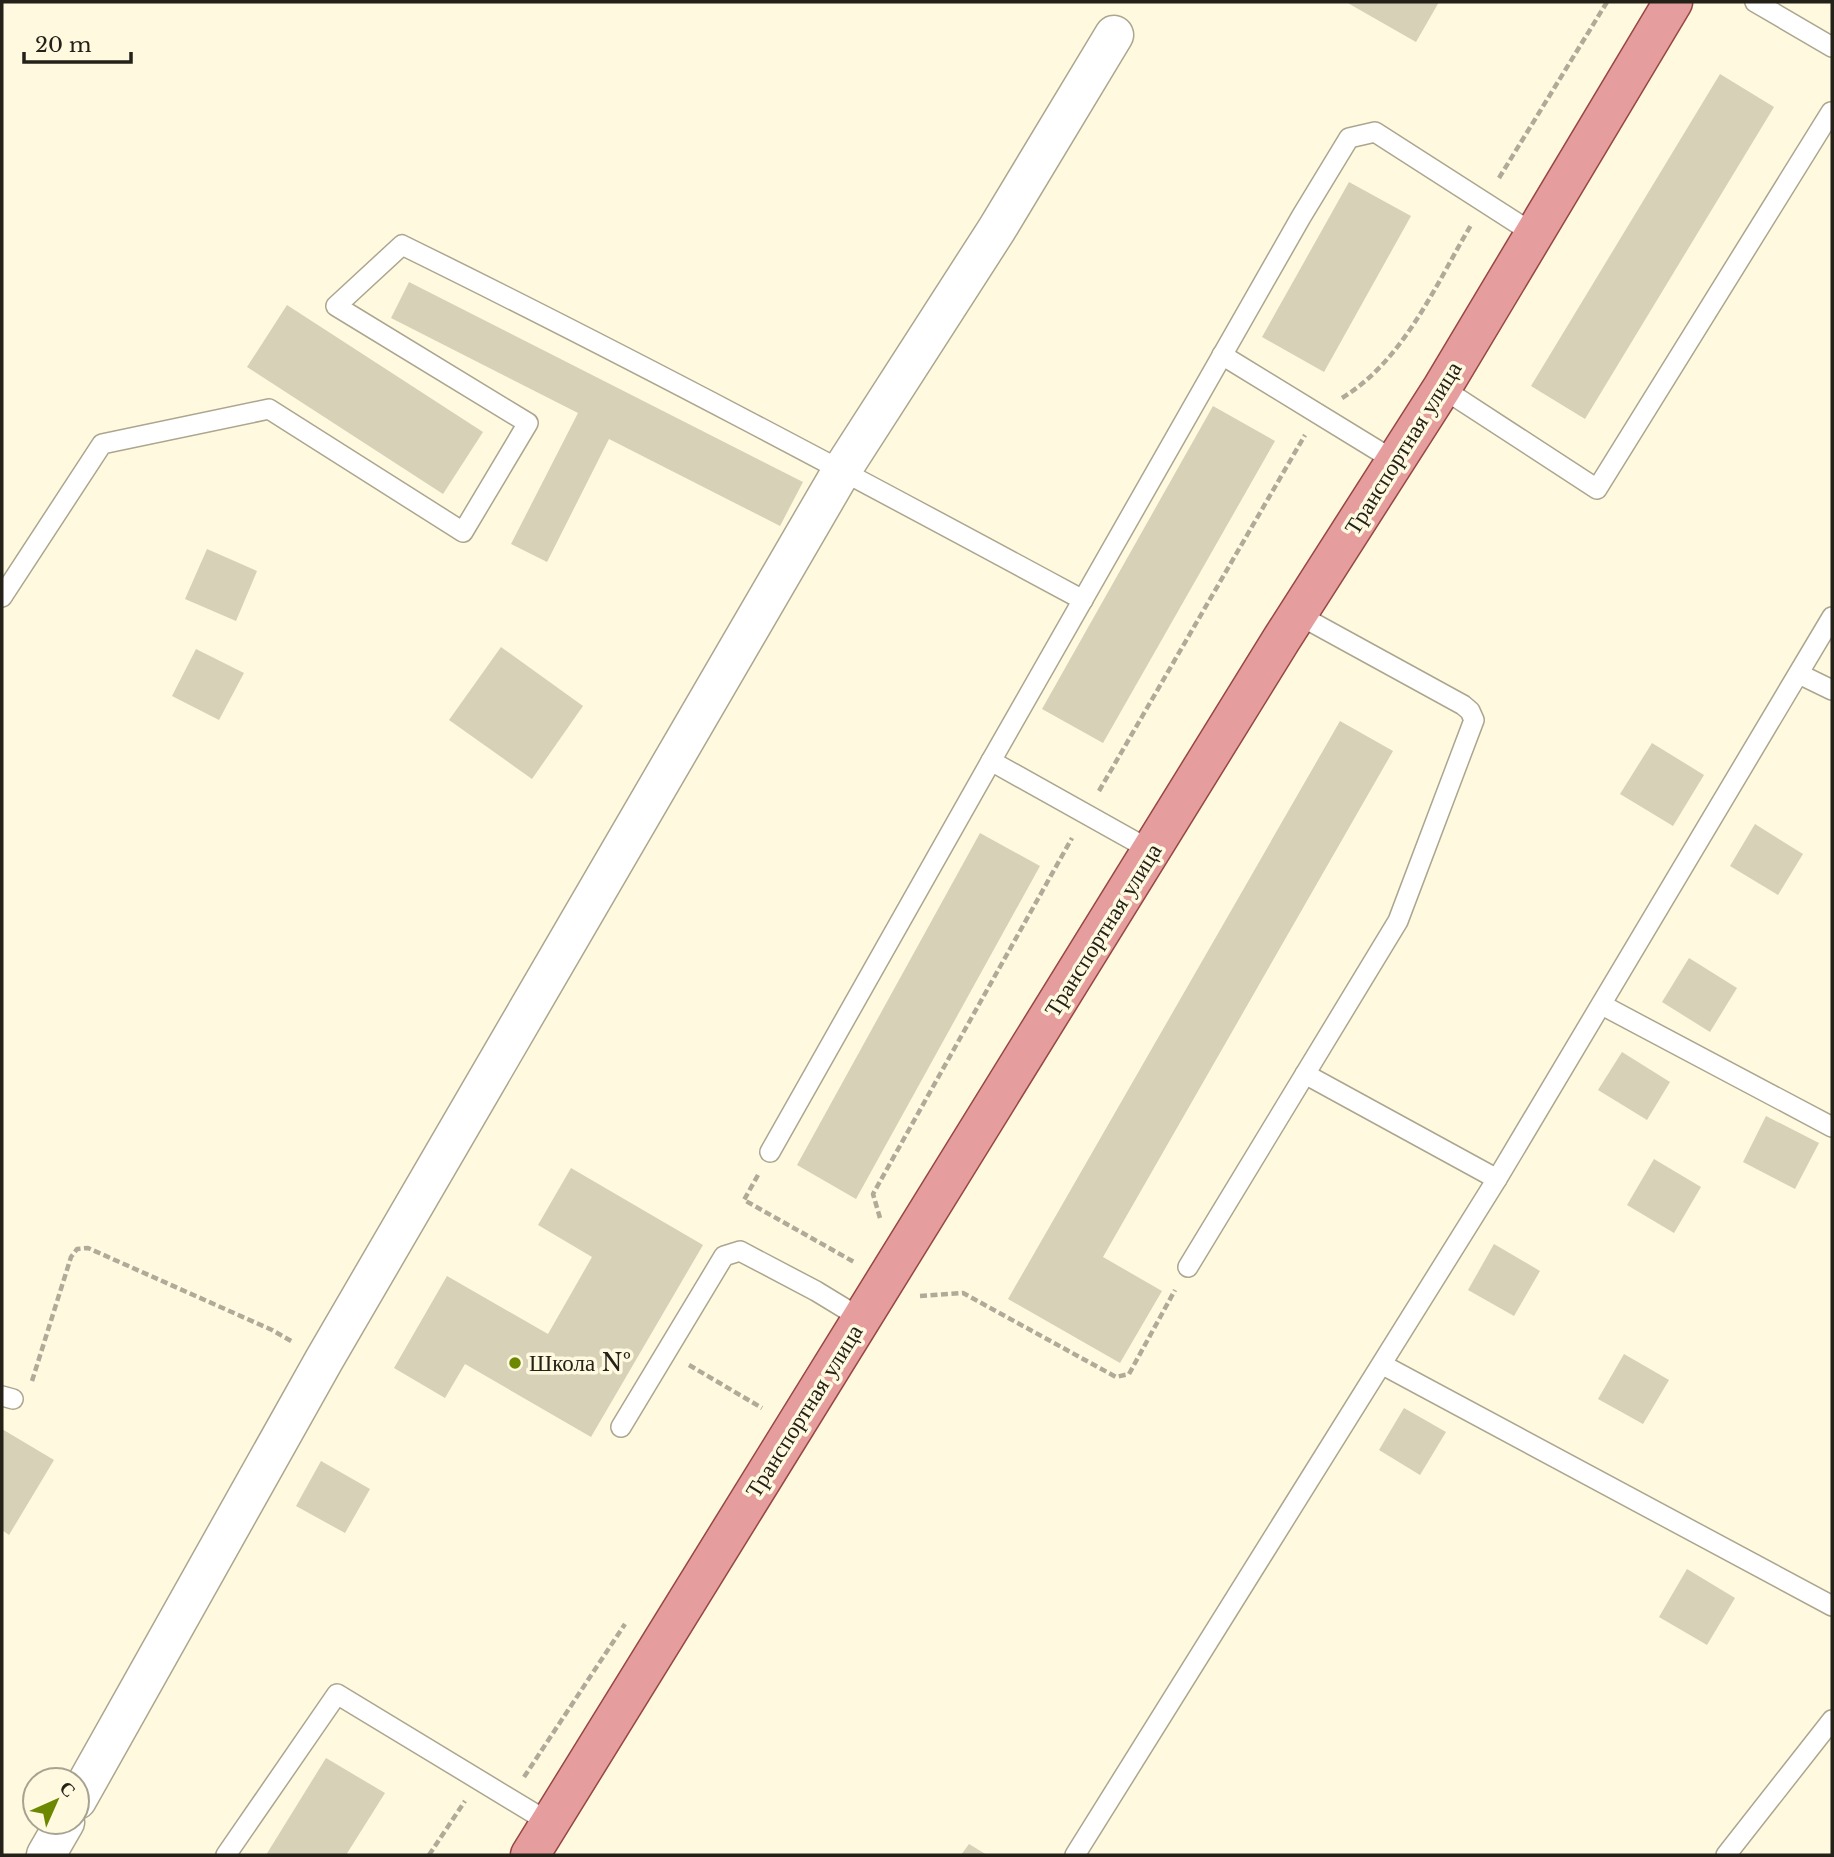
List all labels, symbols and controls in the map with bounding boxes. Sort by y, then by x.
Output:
scale bar [24,21,131,65]
text: 20 m [35,32,92,58]
street label: Транспортная улица [1338,356,1468,540]
street label: Транспортная улица [1038,838,1168,1022]
street label: Транспортная улица [739,1319,869,1503]
place label: Школа № [529,1349,631,1377]
marker: Школа № [507,1355,523,1371]
north arrow [21,1766,91,1836]
text: С [55,1776,81,1802]

